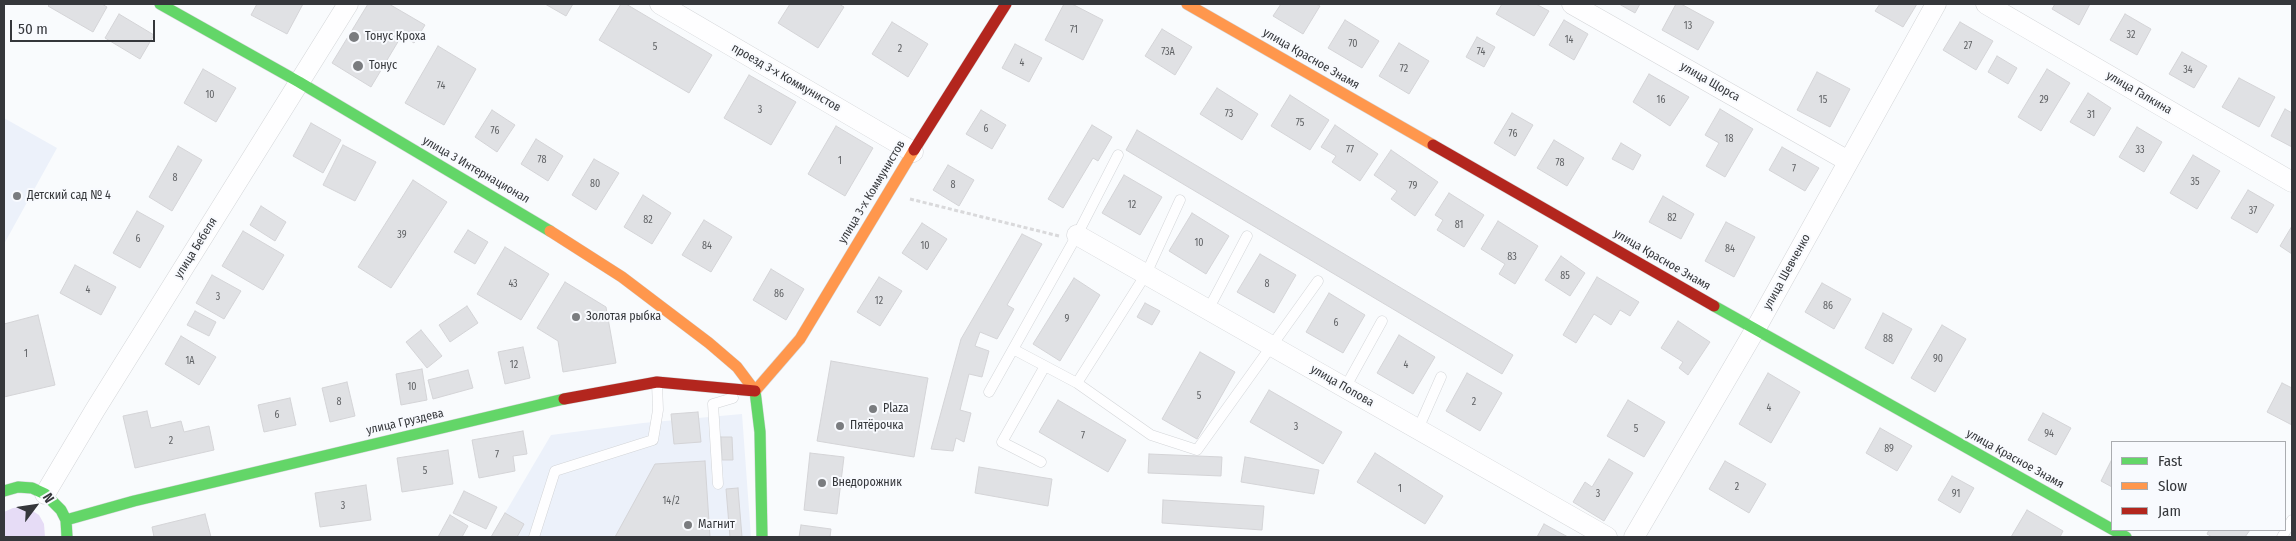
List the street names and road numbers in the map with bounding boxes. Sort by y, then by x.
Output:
street label: улица Красное Знамя [1260,25,1362,93]
street label: проезд 3-х Коммунистов [729,41,843,115]
street label: улица Щорса [1678,59,1742,105]
street label: улица Галкина [2104,68,2174,118]
street label: улица 3 Интернационал [420,133,532,207]
street label: улица 3-х Коммунистов [836,138,908,246]
street label: улица Бебеля [172,215,220,281]
street label: улица Красное Знамя [1611,226,1713,294]
street label: улица Шевченко [1760,232,1814,312]
street label: улица Попова [1308,362,1376,410]
street label: улица Груздева [365,406,445,438]
street label: улица Красное Знамя [1964,426,2066,492]

